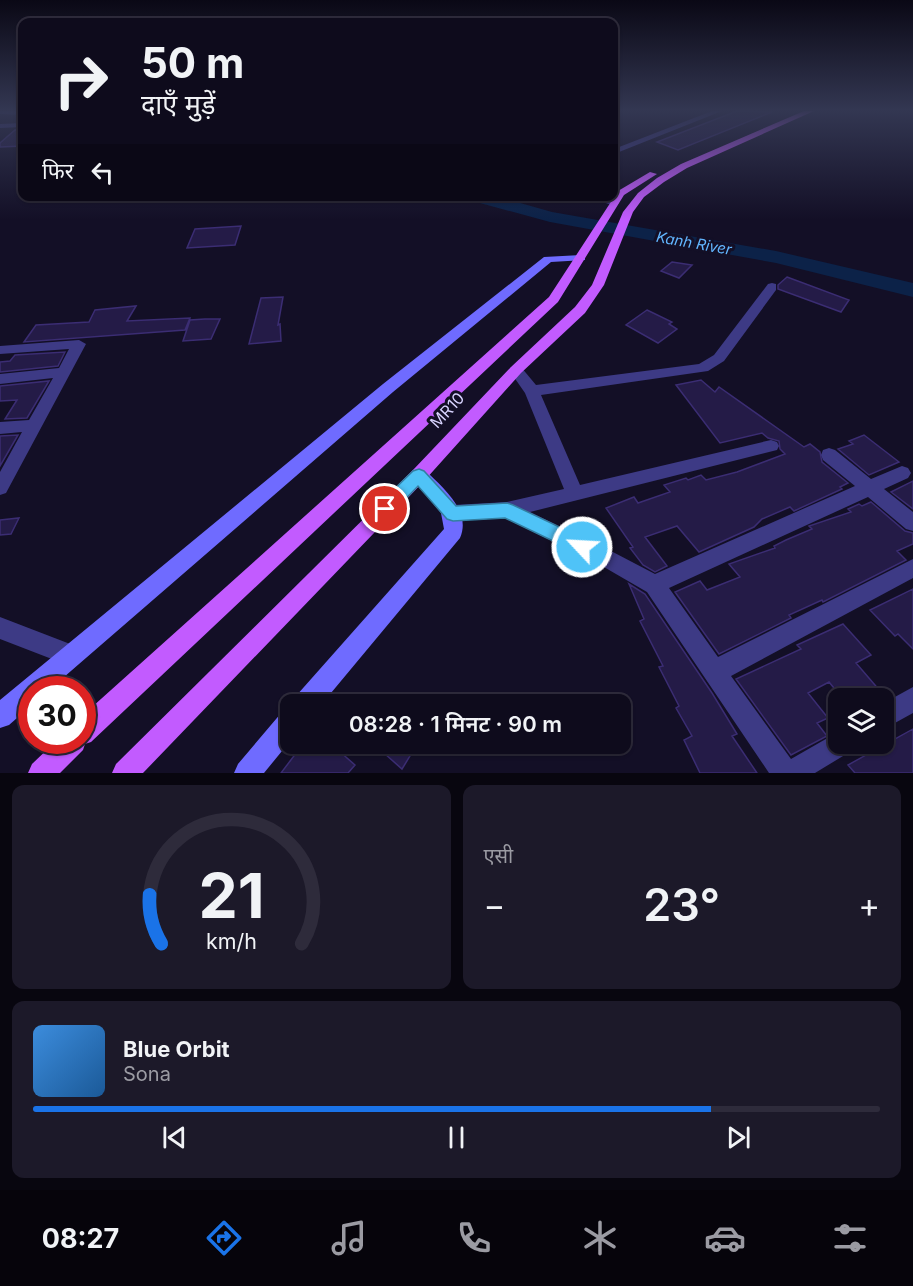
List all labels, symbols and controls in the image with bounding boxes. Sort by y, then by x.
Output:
text: 50 m [141,37,244,88]
icon: right [42,42,120,120]
text: दाएँ मुड़ें [141,88,215,121]
icon: left [86,156,119,189]
text: फिर [42,158,74,184]
water label: Kanh River [655,227,734,259]
street label: MR10 [426,388,468,432]
pin [359,483,410,534]
icon: arrive [368,492,401,525]
position arrow [550,515,614,579]
speed limit sign: 30 [18,676,96,754]
map controls [828,688,894,754]
button: layers [828,688,894,754]
text: 08:28 · 1 मिनट · 90 m [349,711,562,737]
text: एसी [484,844,513,868]
text: 21 [198,858,264,933]
text: 23° [643,877,720,932]
text: − [484,885,505,925]
text: + [858,885,880,925]
text: km/h [206,928,257,954]
text: Blue Orbit [123,1036,230,1062]
text: Sona [123,1062,171,1086]
icon: previous [158,1121,191,1154]
icon: pause [440,1121,473,1154]
icon: next [722,1121,755,1154]
icon: directions [203,1217,245,1259]
icon: music [328,1217,370,1259]
icon: phone [453,1217,495,1259]
icon: climate [579,1217,621,1259]
icon: car [704,1217,746,1259]
icon: filters [829,1217,871,1259]
text: 08:27 [42,1222,119,1255]

